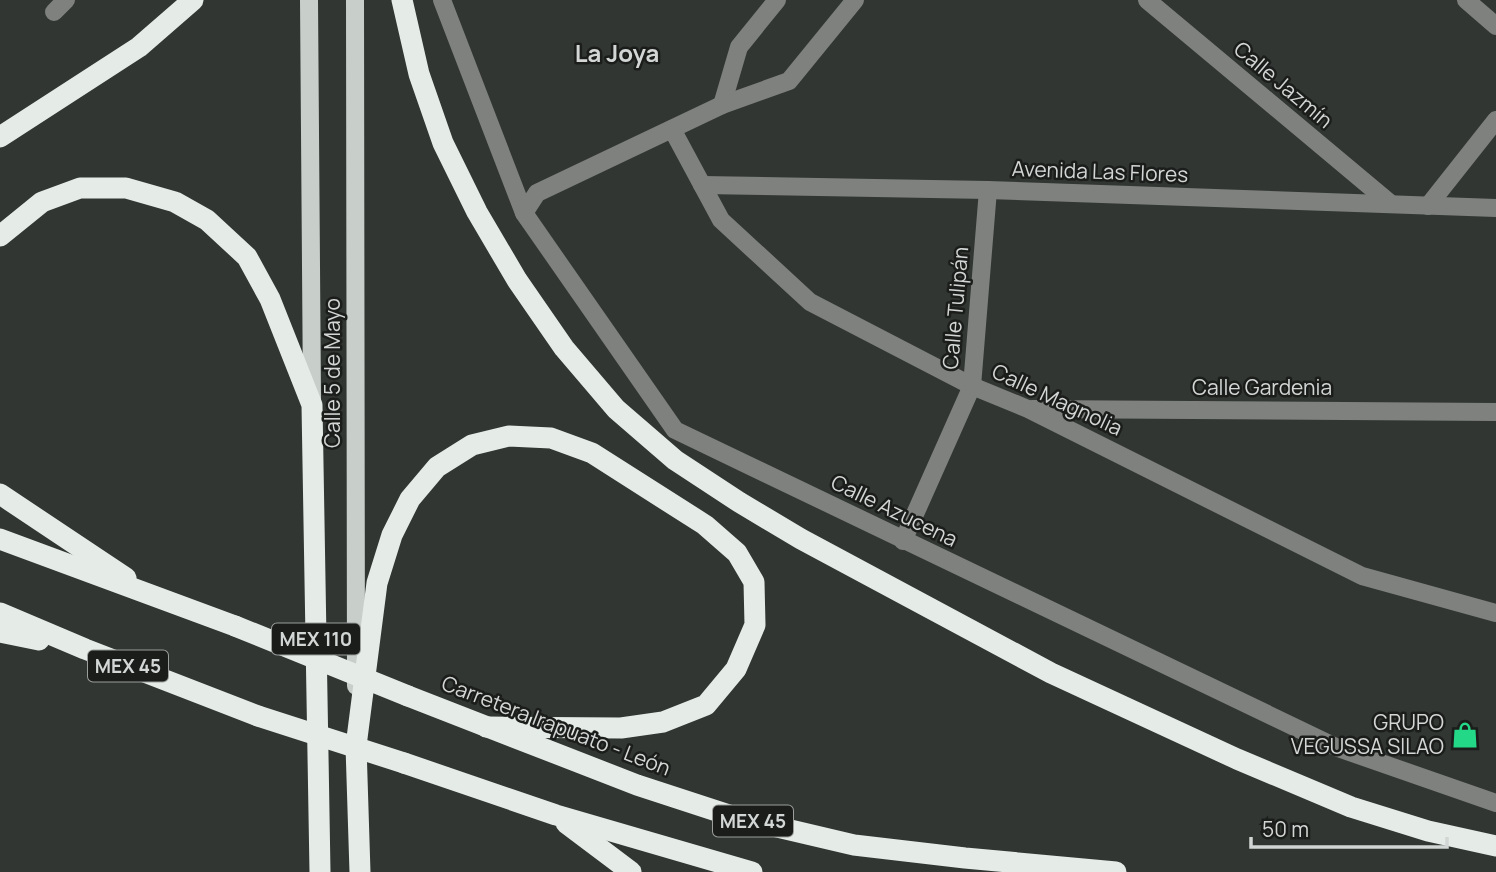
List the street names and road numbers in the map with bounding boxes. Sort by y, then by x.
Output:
street label: Calle Jazmín [1228,35,1339,134]
street label: Avenida Las Flores [1011,154,1189,188]
street label: Calle Tulipán [936,245,974,371]
street label: Calle 5 de Mayo [318,298,346,448]
street label: Calle Magnolia [988,357,1127,442]
street label: Calle Gardenia [1192,373,1332,401]
street label: Calle Azucena [827,467,962,553]
road number: MEX 110 [272,624,360,654]
road number: MEX 45 [88,650,168,681]
street label: Carretera Irapuato - León [438,668,675,782]
road number: MEX 45 [713,806,793,836]

